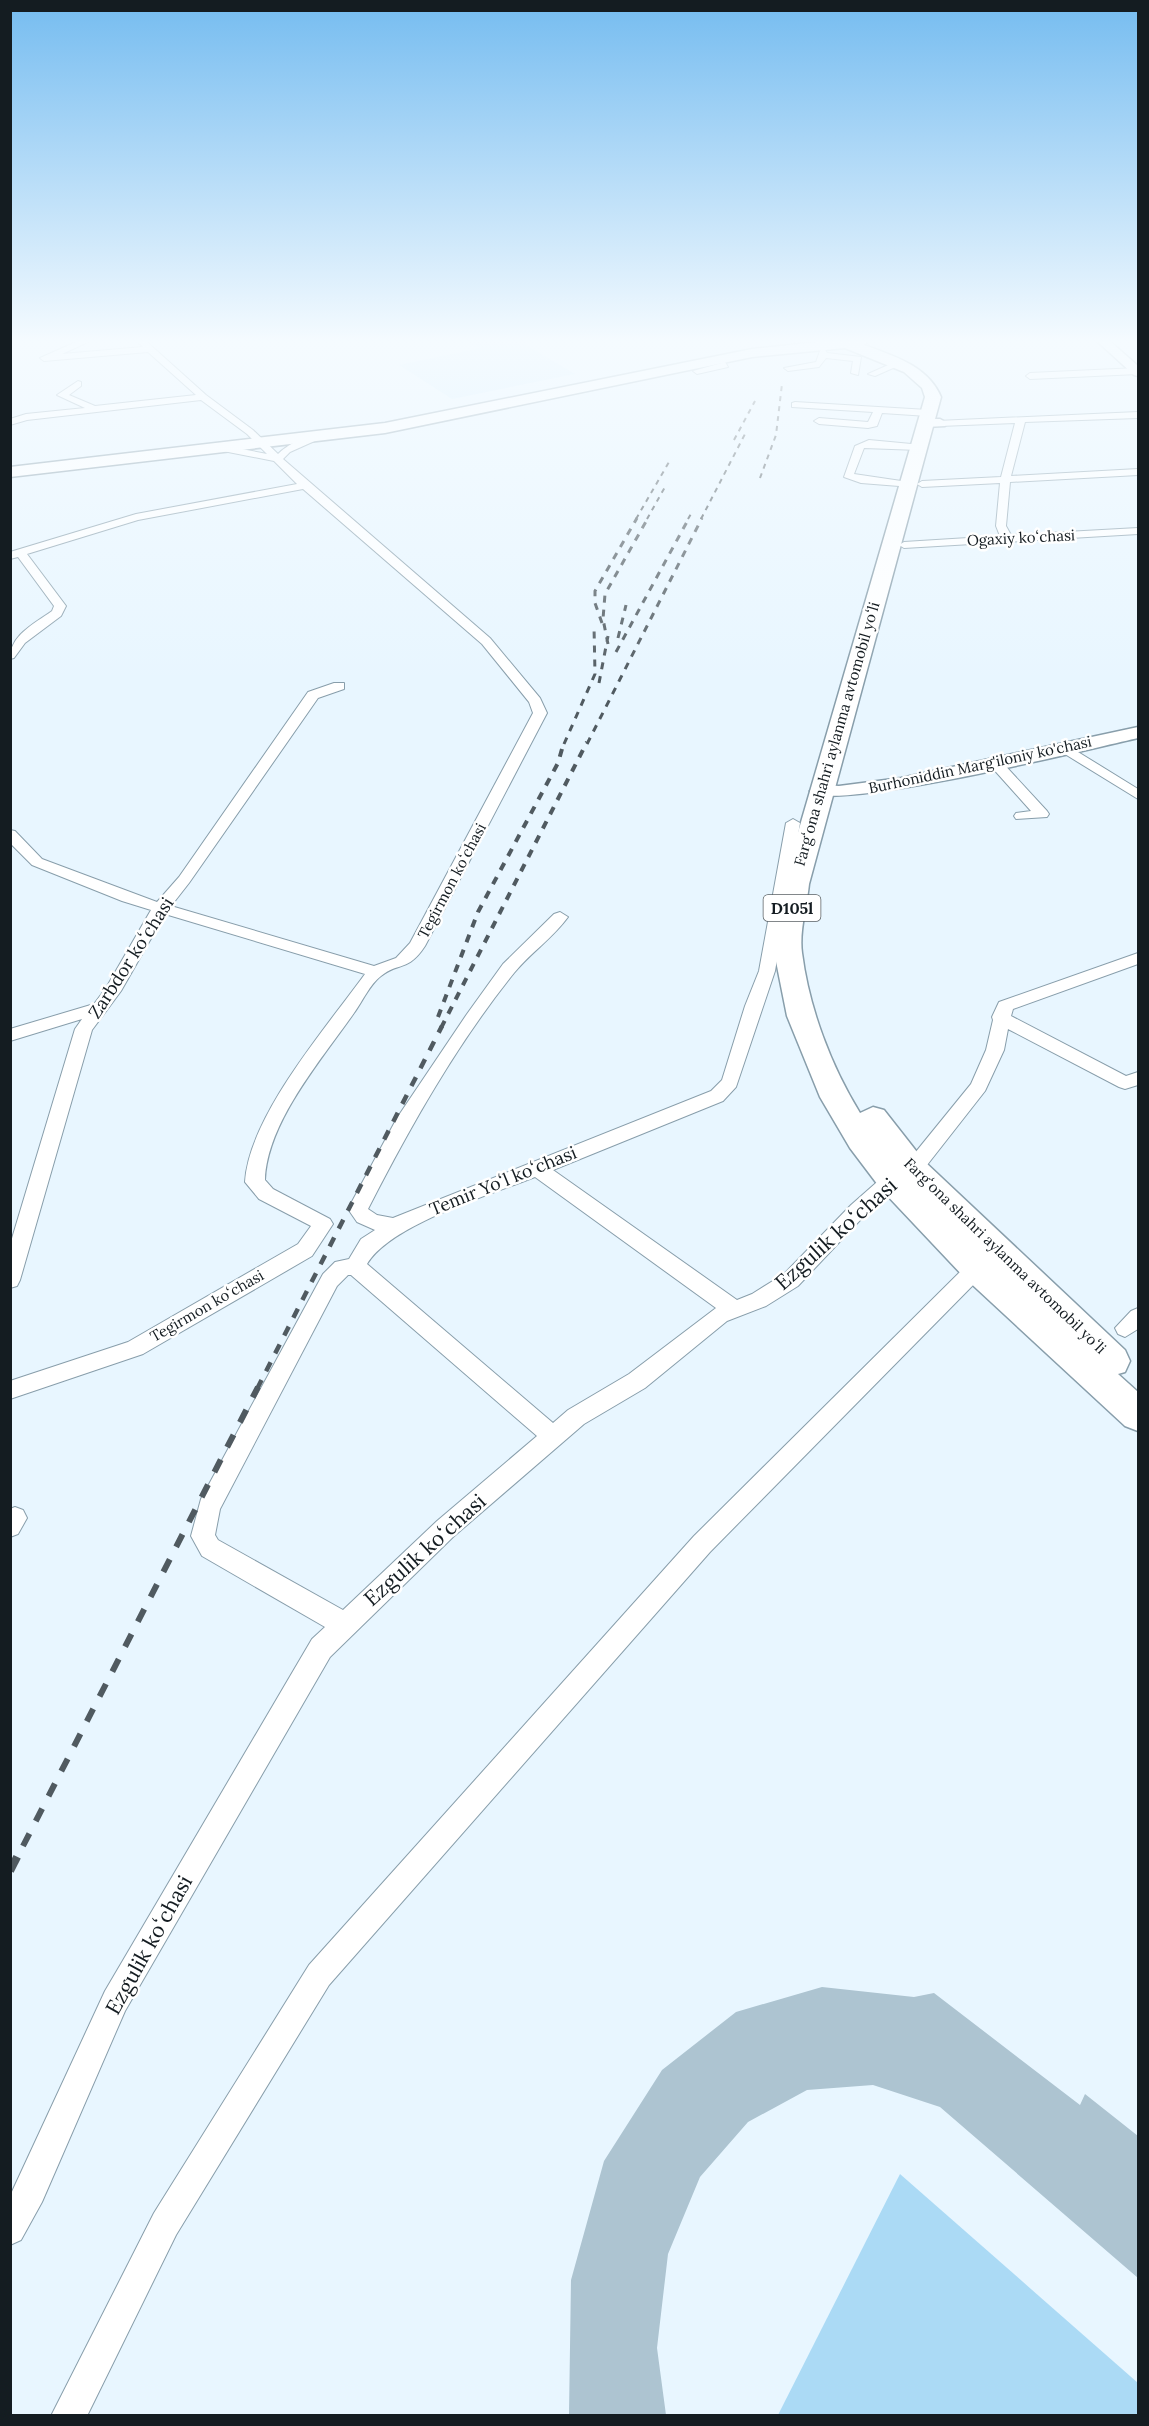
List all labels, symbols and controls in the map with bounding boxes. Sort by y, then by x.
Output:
street label: Ogaxiy koʻchasi [966,525,1076,550]
street label: Fargʻona shahri aylanma avtomobil yoʻli [790,600,883,868]
street label: Burhoniddin Marg'iloniy ko'chasi [867,732,1093,797]
street label: Tegirmon koʻchasi [413,820,490,942]
street label: Zarbdor koʻchasi [83,893,178,1023]
road number: D105l [764,895,820,921]
street label: Temir Yoʻl koʻchasi [426,1141,580,1221]
street label: Fargʻona shahri aylanma avtomobil yoʻli [900,1154,1110,1358]
street label: Ezgulik koʻchasi [769,1172,902,1296]
street label: Tegirmon koʻchasi [147,1265,267,1346]
street label: Ezgulik koʻchasi [358,1488,491,1612]
street label: Ezgulik koʻchasi [99,1870,198,2019]

